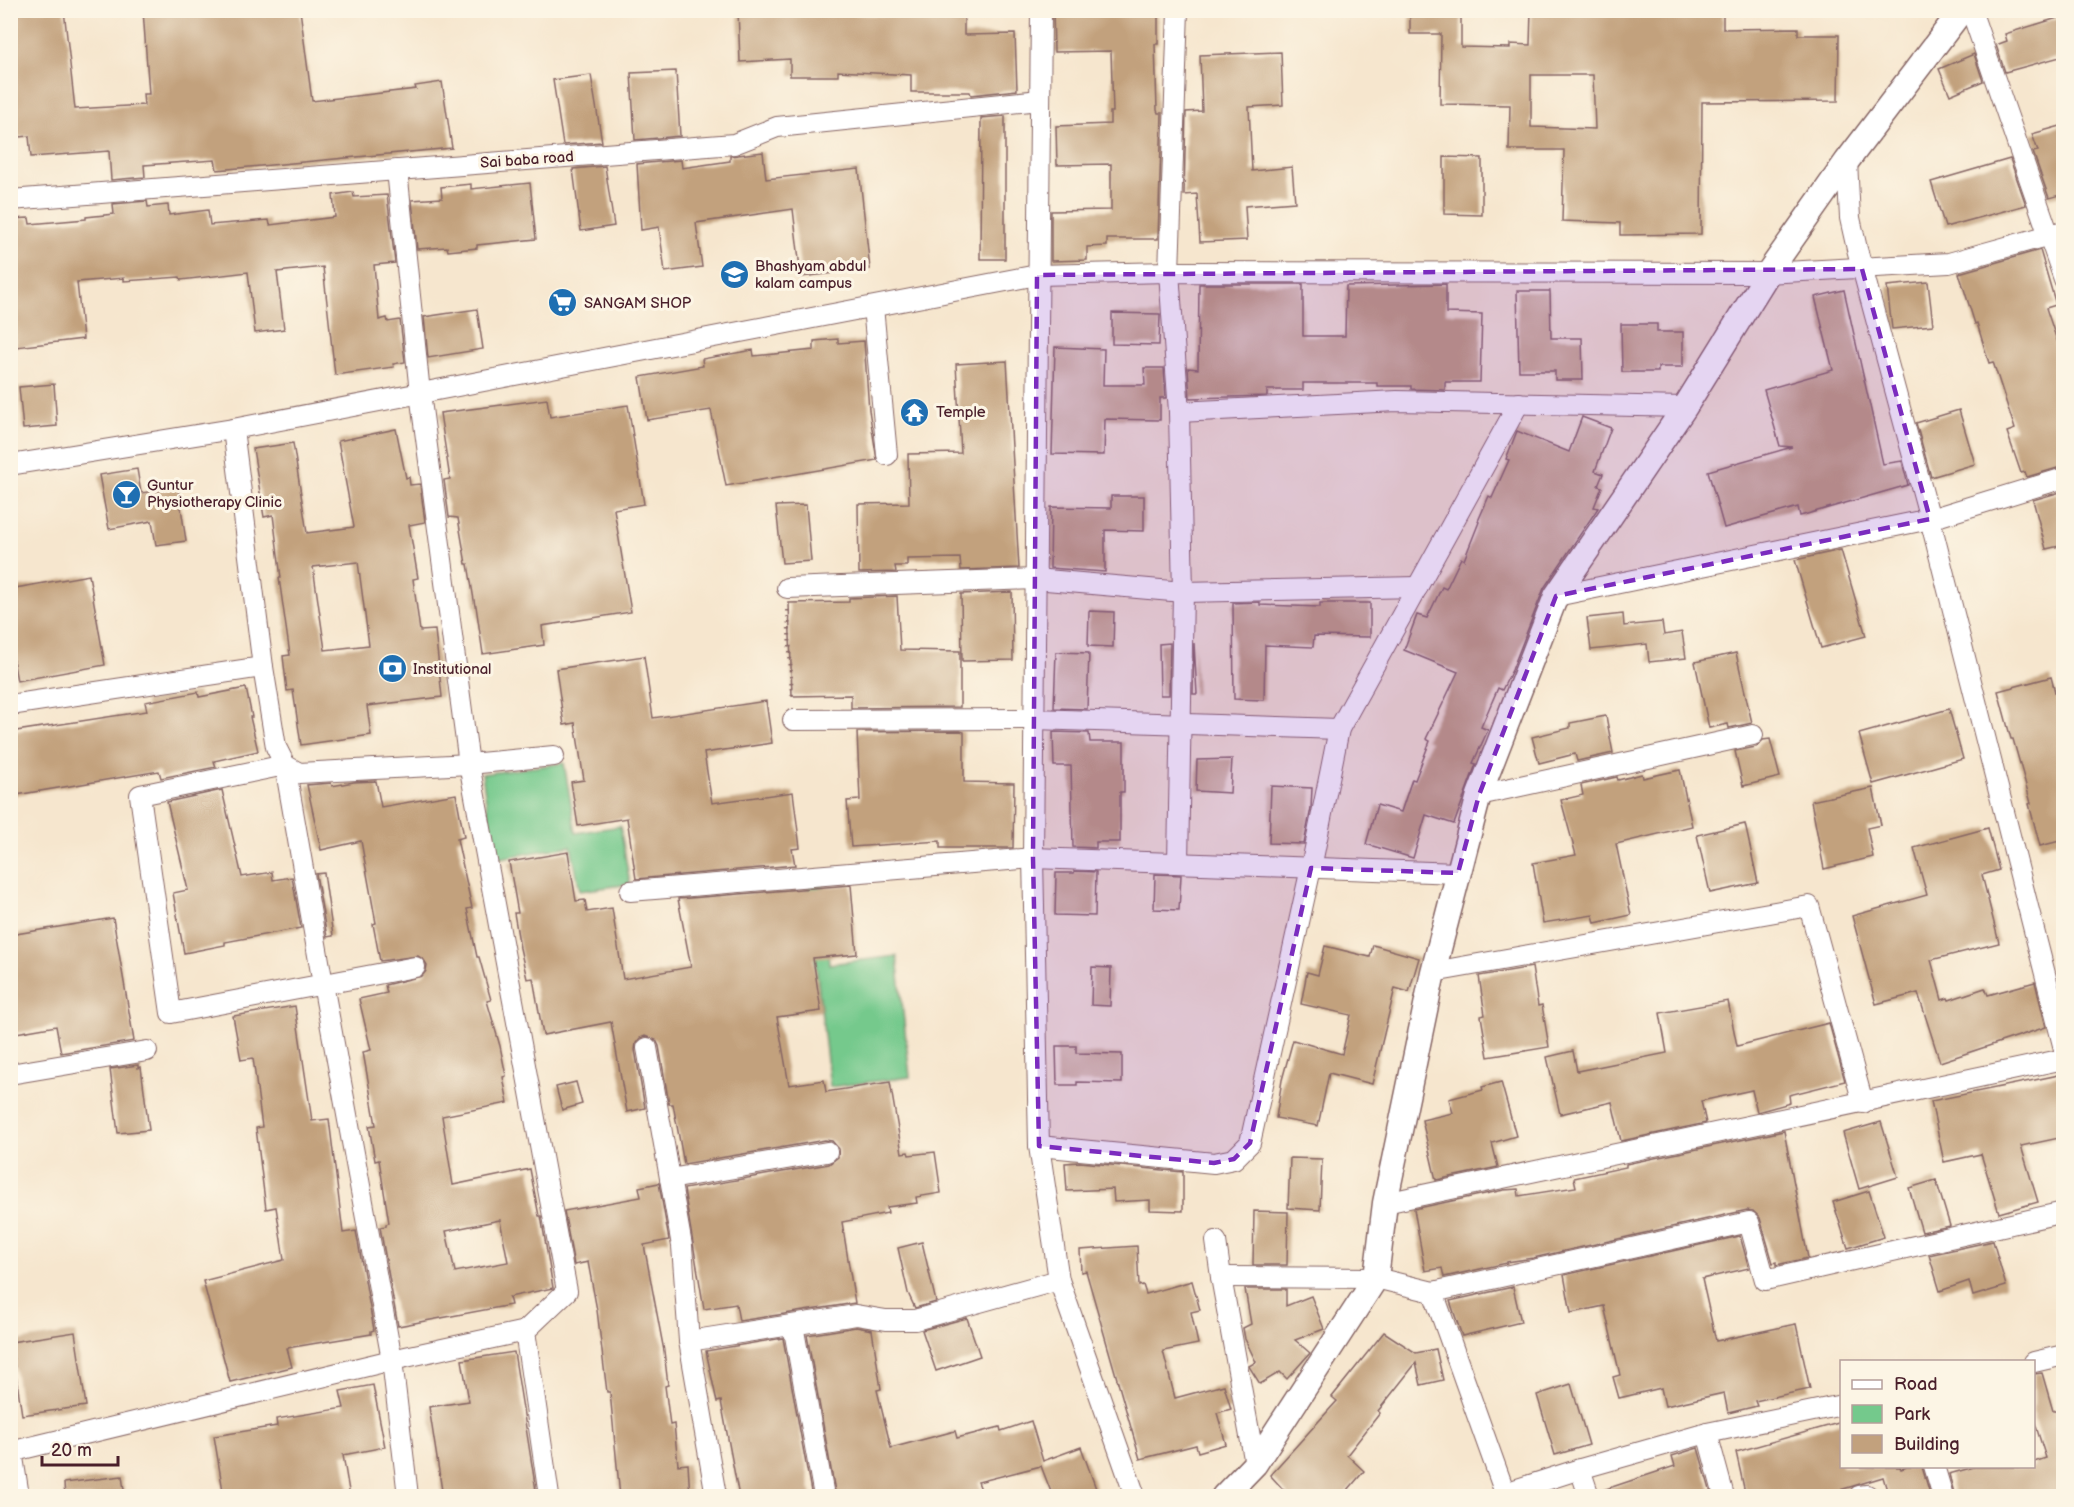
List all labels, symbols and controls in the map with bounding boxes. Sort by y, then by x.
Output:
street label: Sai baba road [480,147,574,173]
place label: Bhashyam abdul kalam campus [755,257,866,293]
school or university icon: Bhashyam abdul kalam campus [718,259,750,291]
supermarket icon: SANGAM SHOP [547,287,579,319]
place label: SANGAM SHOP [584,294,692,313]
temple icon: Temple [899,396,931,428]
place label: Temple [936,403,986,422]
place label: Guntur Physiotherapy Clinic [147,476,282,512]
bar icon: Guntur Physiotherapy Clinic [110,478,142,510]
bank icon: Institutional [376,653,408,685]
place label: Institutional [413,660,491,679]
legend [1840,1360,2035,1468]
text: Road [1894,1374,1938,1395]
text: Park [1894,1404,1930,1425]
scale bar [42,1429,118,1467]
text: Building [1894,1434,1960,1455]
text: 20 m [51,1440,92,1461]

